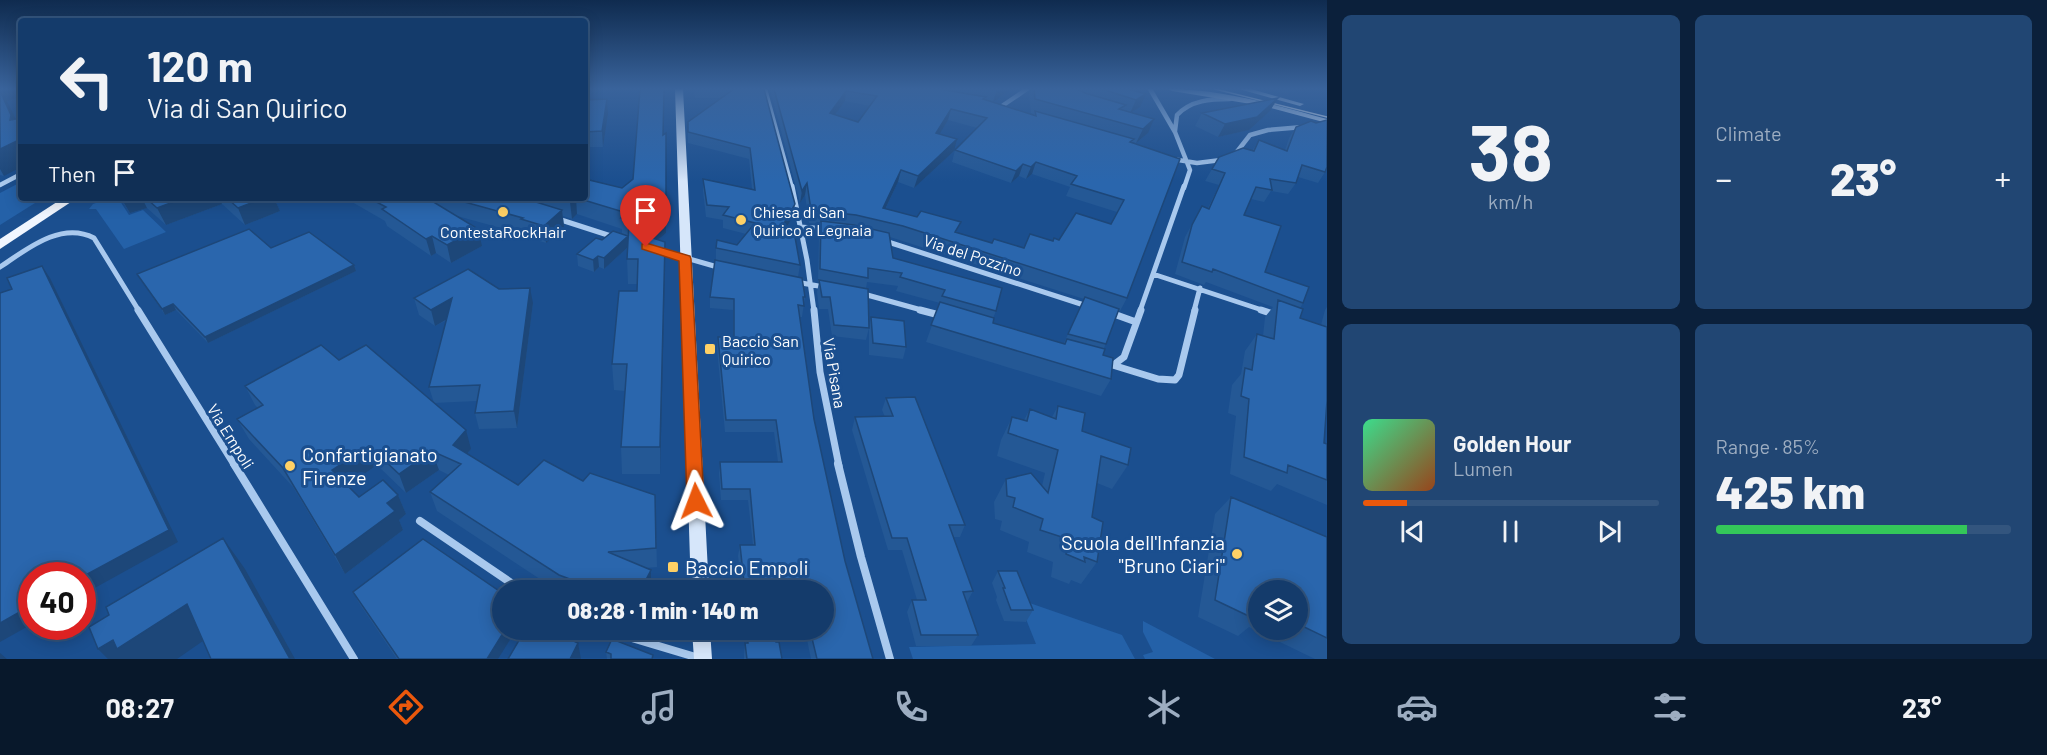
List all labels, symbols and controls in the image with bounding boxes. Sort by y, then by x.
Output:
text: 120 m [147,40,253,90]
icon: left [48,42,126,120]
text: Via di San Quirico [147,91,348,123]
text: 38 [1469,103,1553,197]
text: Climate [1716,121,1782,145]
text: 23° [1830,151,1896,205]
icon: arrive [108,156,141,189]
text: − [1716,158,1732,198]
text: + [1994,158,2011,198]
text: Then [48,160,96,186]
pin [620,185,671,247]
text: km/h [1488,189,1533,213]
icon: arrive [629,194,662,227]
place label: Chiesa di San Quirico a Legnaia [753,202,872,239]
marker: ContestaRockHair [496,205,510,219]
marker: Chiesa di San Quirico a Legnaia [734,213,748,227]
place label: ContestaRockHair [440,222,566,241]
street label: Via del Pozzino [921,230,1025,280]
place label: Baccio San Quirico [722,331,799,368]
street label: Via Pisana [819,336,851,410]
marker: Baccio San Quirico [703,342,717,356]
street label: Via Empoli [204,400,258,472]
text: Golden Hour [1453,430,1571,456]
text: Range · 85% [1716,434,1820,458]
place label: Confartigianato Firenze [302,442,438,489]
text: Lumen [1453,456,1513,480]
marker: Confartigianato Firenze [283,459,297,473]
text: 425 km [1716,464,1865,518]
position arrow [664,469,728,533]
icon: previous [1396,515,1429,548]
icon: pause [1494,515,1527,548]
icon: next [1593,515,1626,548]
place label: Scuola dell'Infanzia "Bruno Ciari" [1061,530,1225,577]
marker: Scuola dell'Infanzia "Bruno Ciari" [1230,547,1244,561]
place label: Baccio Empoli [685,555,809,579]
marker: Baccio Empoli [666,560,680,574]
speed limit sign: 40 [18,562,96,640]
map controls [1248,580,1308,640]
button: layers [1248,580,1308,640]
text: 08:28 · 1 min · 140 m [567,597,759,623]
icon: directions [385,686,427,728]
icon: music [638,686,680,728]
icon: phone [890,686,932,728]
icon: climate [1143,686,1185,728]
icon: car [1396,686,1438,728]
icon: filters [1649,686,1691,728]
text: 08:27 [105,691,174,723]
text: 23° [1902,691,1942,723]

